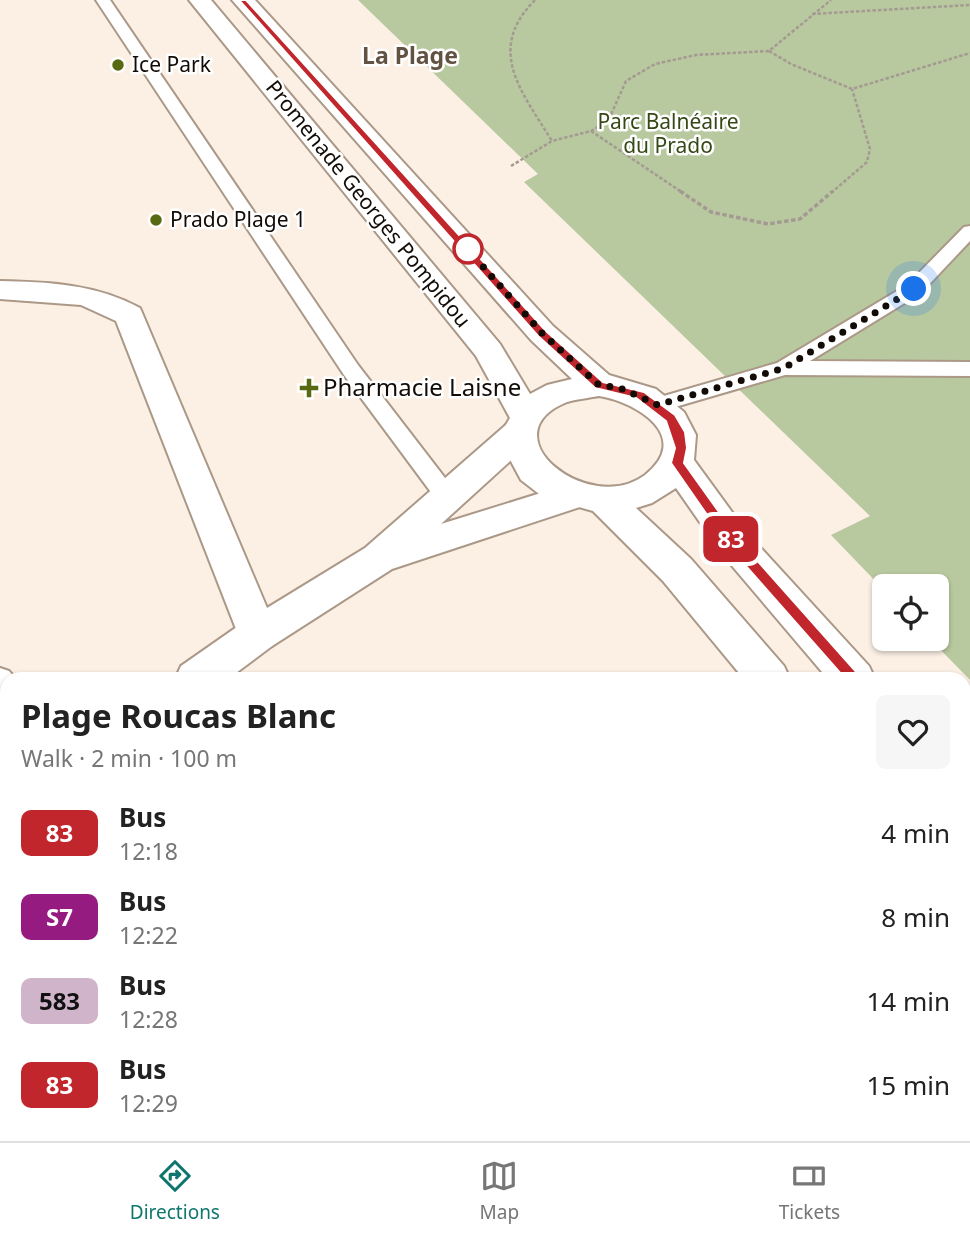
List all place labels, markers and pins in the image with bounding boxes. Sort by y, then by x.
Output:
place label: Ice Park [132,50,212,78]
marker: Ice Park [110,57,126,73]
place label: Prado Plage 1 [170,205,306,233]
marker: Prado Plage 1 [148,212,164,228]
unlabelled marker [453,234,483,264]
place label: Pharmacie Laisne [323,370,521,403]
marker: Pharmacie Laisne [301,380,317,396]

